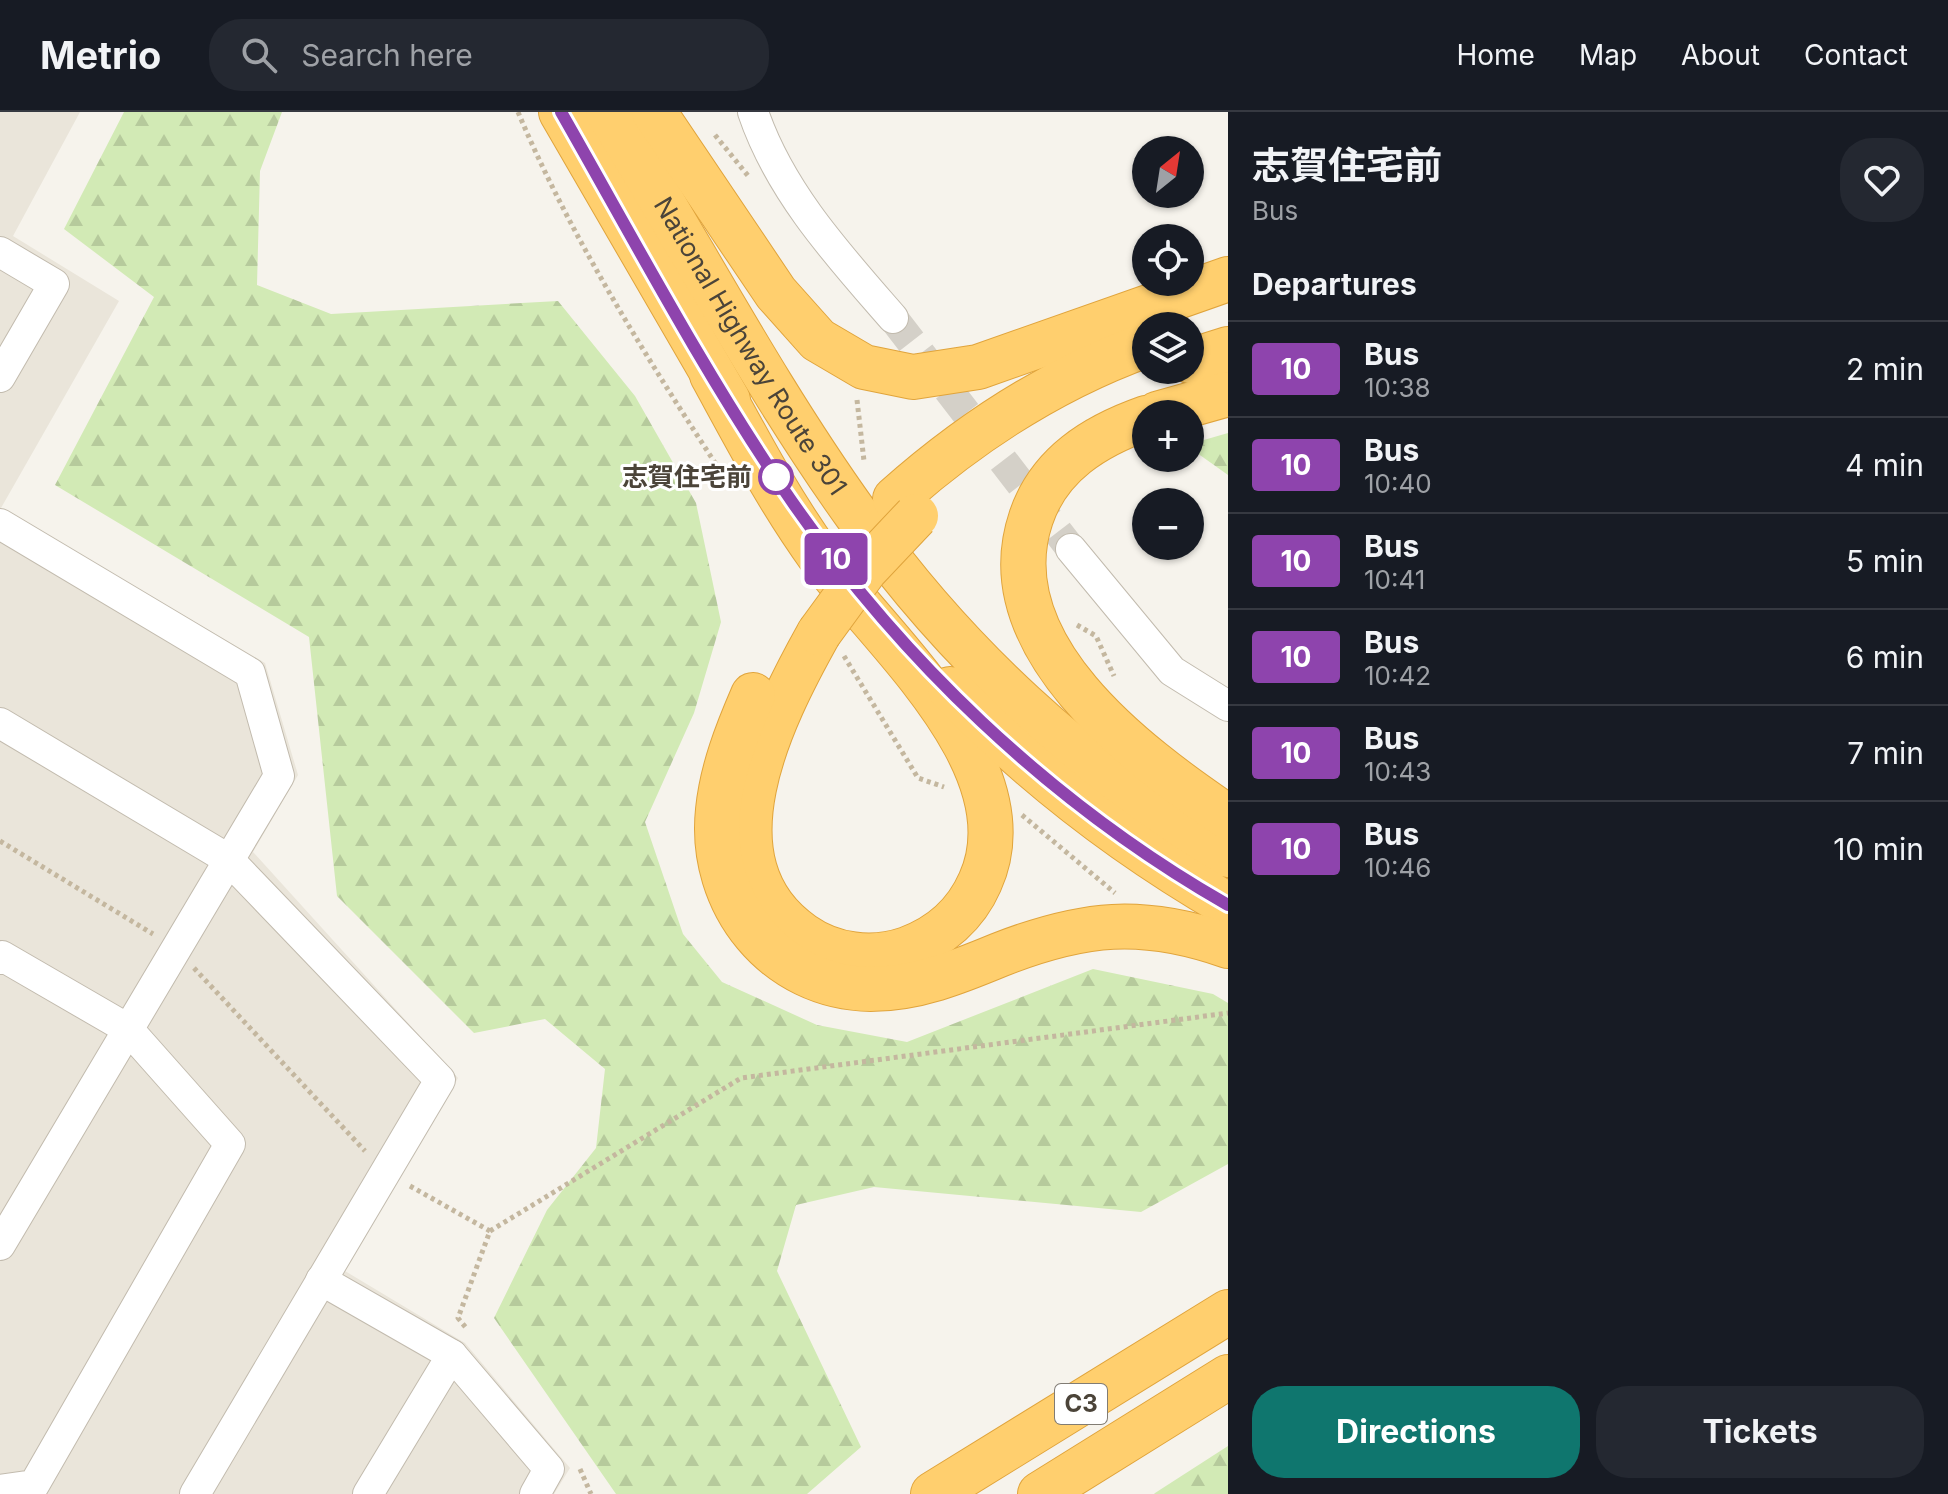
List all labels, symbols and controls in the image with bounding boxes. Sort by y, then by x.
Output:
search box [209,19,769,91]
text: Metrio [40,32,161,78]
icon: search [237,33,281,77]
text: Search here [301,37,473,73]
text: Home [1456,38,1535,72]
text: Map [1579,38,1637,72]
text: About [1681,38,1760,72]
text: Contact [1804,38,1908,72]
north arrow [1132,136,1204,208]
map controls [1132,136,1204,560]
button: heart [1840,138,1924,222]
text: 志賀住宅前 [1252,142,1442,188]
street label: National Highway Route 301 [648,191,854,501]
text: Bus [1252,195,1298,226]
button: locate [1132,224,1204,296]
text: Departures [1252,266,1417,302]
button: layers [1132,312,1204,384]
text: Bus [1364,336,1419,372]
text: 2 min [1846,351,1924,387]
text: 10 [1281,352,1311,386]
text: 10:38 [1364,372,1431,403]
button: + [1132,400,1204,472]
text: Bus [1364,432,1419,468]
text: 4 min [1845,447,1924,483]
text: 10 [1281,448,1311,482]
marker: 志賀住宅前 [759,460,793,494]
place label: 志賀住宅前 [622,461,752,492]
text: 10:40 [1364,468,1432,499]
button: − [1132,488,1204,560]
text: Bus [1364,528,1419,564]
line badge: 10 [800,533,872,585]
text: 10 [821,542,851,576]
text: 5 min [1846,543,1924,579]
text: 10 [1281,544,1311,578]
text: 10:41 [1364,564,1425,595]
text: Bus [1364,624,1419,660]
text: 6 min [1846,639,1924,675]
text: 10 [1281,640,1311,674]
text: 10:42 [1364,660,1431,691]
text: Bus [1364,720,1419,756]
text: 7 min [1847,735,1924,771]
text: 10 [1281,736,1311,770]
text: 10:43 [1364,756,1431,787]
text: Bus [1364,816,1419,852]
text: 10 min [1833,831,1924,867]
text: 10 [1281,832,1311,866]
text: 10:46 [1364,852,1431,883]
road number: C3 [1055,1384,1107,1424]
button: Directions [1252,1386,1580,1478]
button: Tickets [1596,1386,1924,1478]

